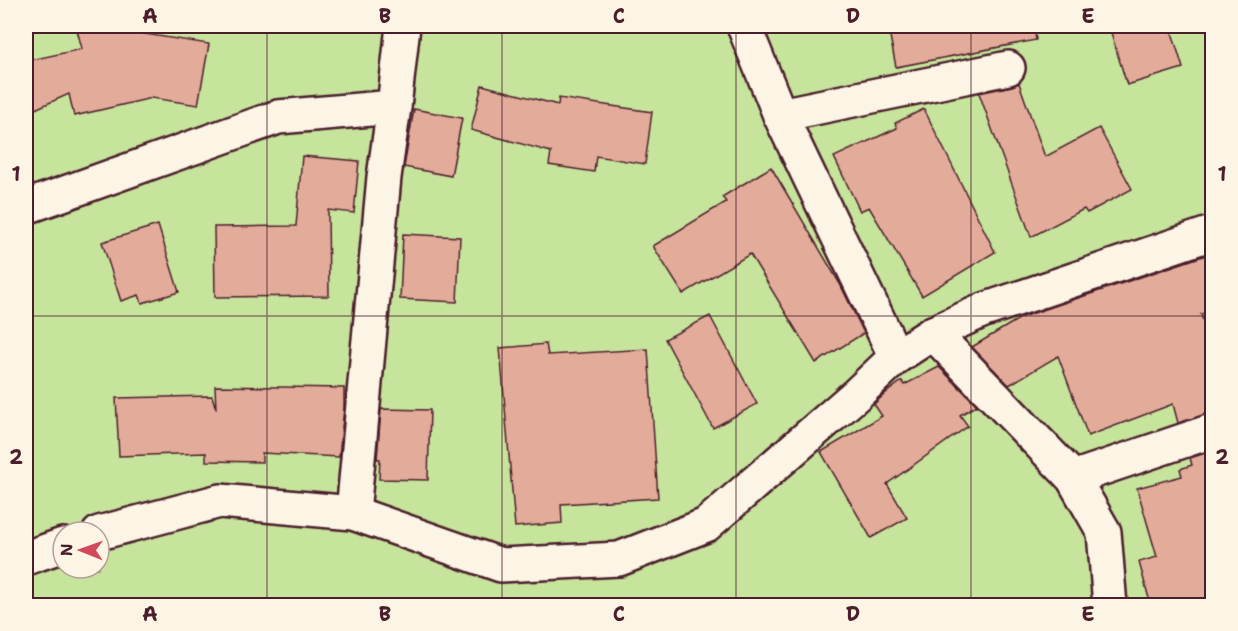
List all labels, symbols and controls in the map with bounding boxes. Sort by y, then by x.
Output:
text: A [142,3,158,29]
text: B [379,3,391,29]
text: C [613,3,625,29]
text: D [846,3,860,29]
text: E [1081,3,1095,29]
text: 1 [11,161,21,187]
text: 1 [1217,161,1227,187]
text: 2 [9,444,23,470]
text: 2 [1215,444,1229,470]
north arrow [51,520,111,580]
text: N [56,543,77,556]
text: A [142,601,158,627]
text: B [379,601,391,627]
text: C [613,601,625,627]
text: D [846,601,860,627]
text: E [1081,601,1095,627]

